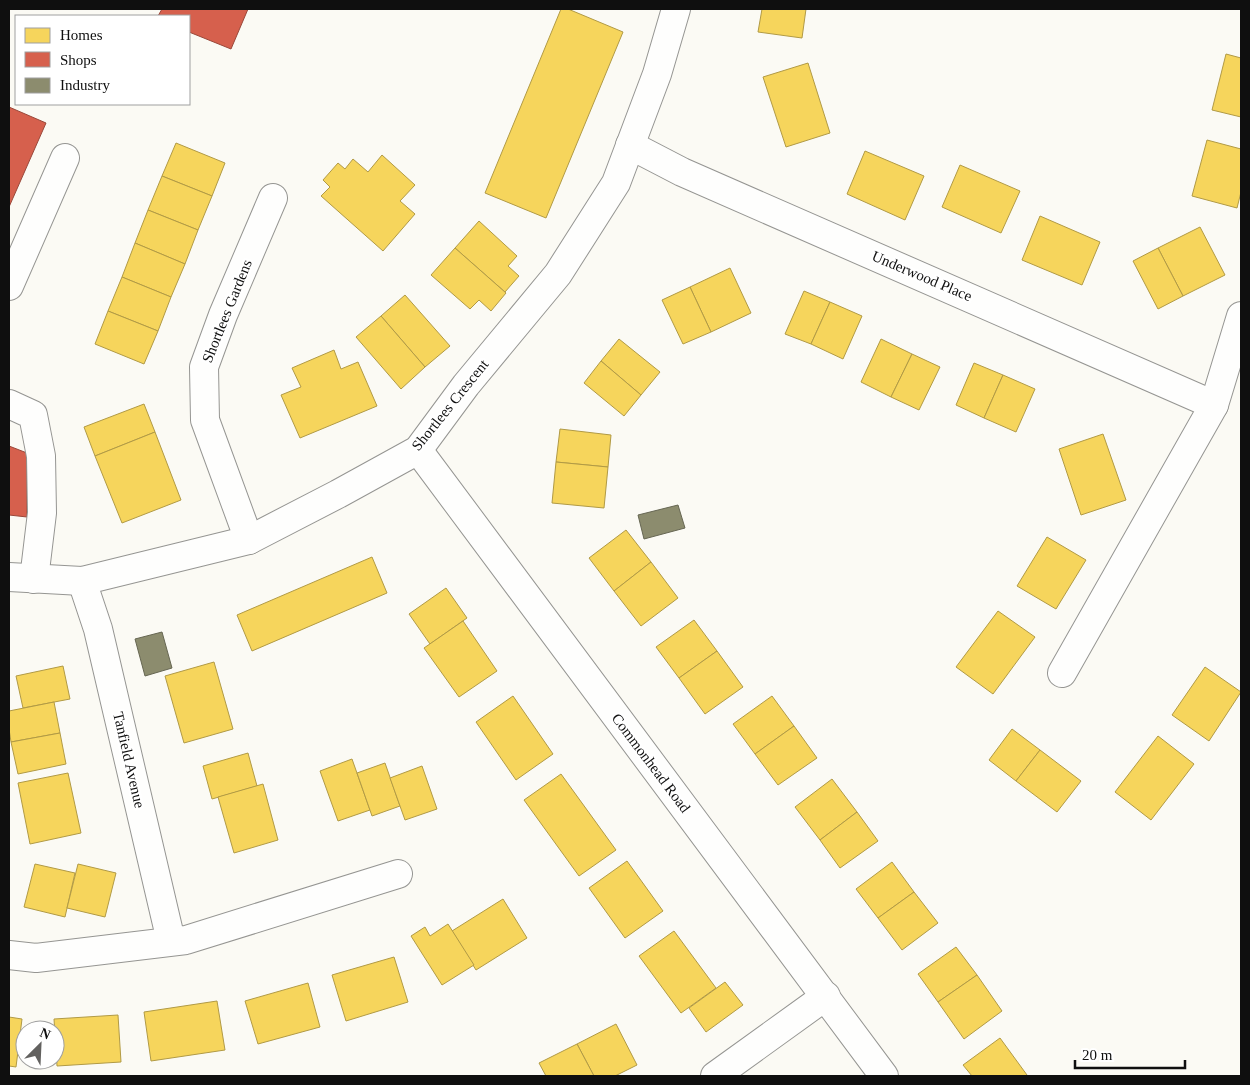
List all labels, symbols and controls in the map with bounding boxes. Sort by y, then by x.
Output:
legend [15,15,190,105]
text: Homes [60,27,103,43]
text: Shops [60,52,97,68]
text: Industry [60,77,110,93]
street label: Underwood Place [870,248,975,304]
street label: Shortlees Gardens [199,257,255,365]
street label: Shortlees Crescent [409,356,492,454]
street label: Tanfield Avenue [110,710,148,810]
street label: Commonhead Road [609,710,694,816]
north arrow [15,1020,65,1070]
text: N [37,1025,53,1042]
scale bar [1075,1038,1185,1070]
text: 20 m [1082,1047,1113,1063]

